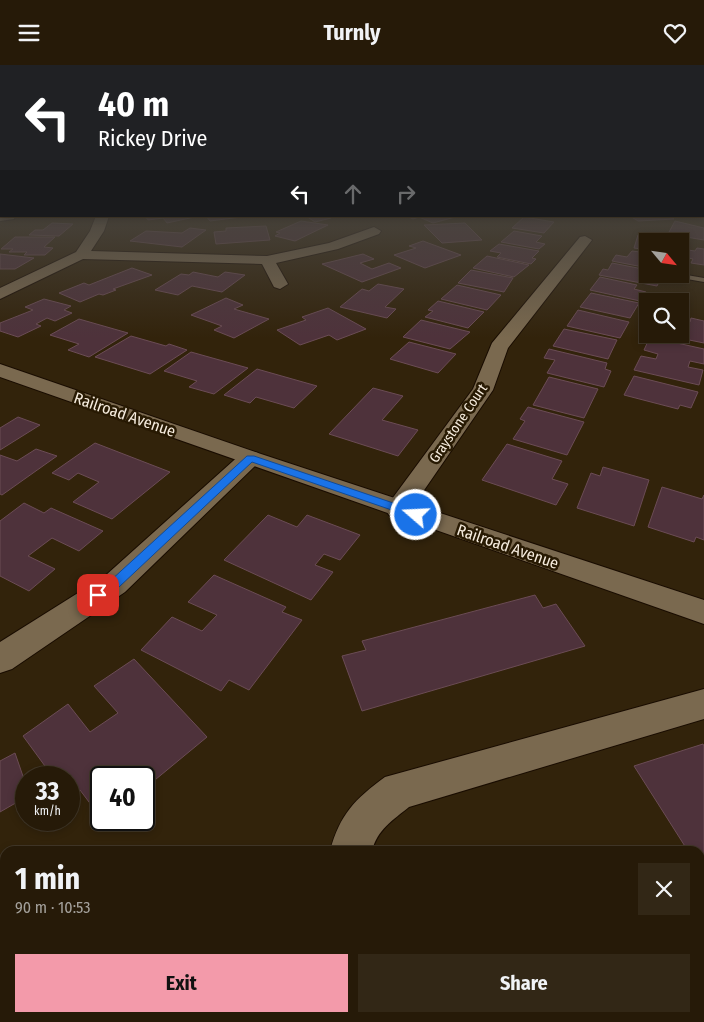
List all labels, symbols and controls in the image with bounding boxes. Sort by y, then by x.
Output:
icon: menu [15,19,43,47]
text: Turnly [323,19,381,46]
icon: heart [661,19,689,47]
text: 40 m [98,83,169,125]
icon: left [15,85,80,150]
text: Rickey Drive [98,125,207,152]
icon: left [286,180,314,208]
icon: ahead [339,180,367,208]
icon: right [392,180,420,208]
north arrow [639,233,689,283]
map controls [639,233,689,343]
button: search [639,293,689,343]
street label: Graystone Court [426,380,491,466]
street label: Railroad Avenue [71,388,178,441]
position arrow [389,488,441,540]
street label: Railroad Avenue [454,520,561,573]
pin [77,574,119,616]
icon: arrive [84,581,112,609]
speed limit sign: 40 [90,766,155,831]
text: 33 [36,777,59,807]
text: km/h [34,804,61,818]
text: 1 min [15,861,80,897]
button: close [638,863,690,915]
text: 90 m · 10:53 [15,898,91,917]
button: Exit [15,954,348,1012]
button: Share [358,954,690,1012]

